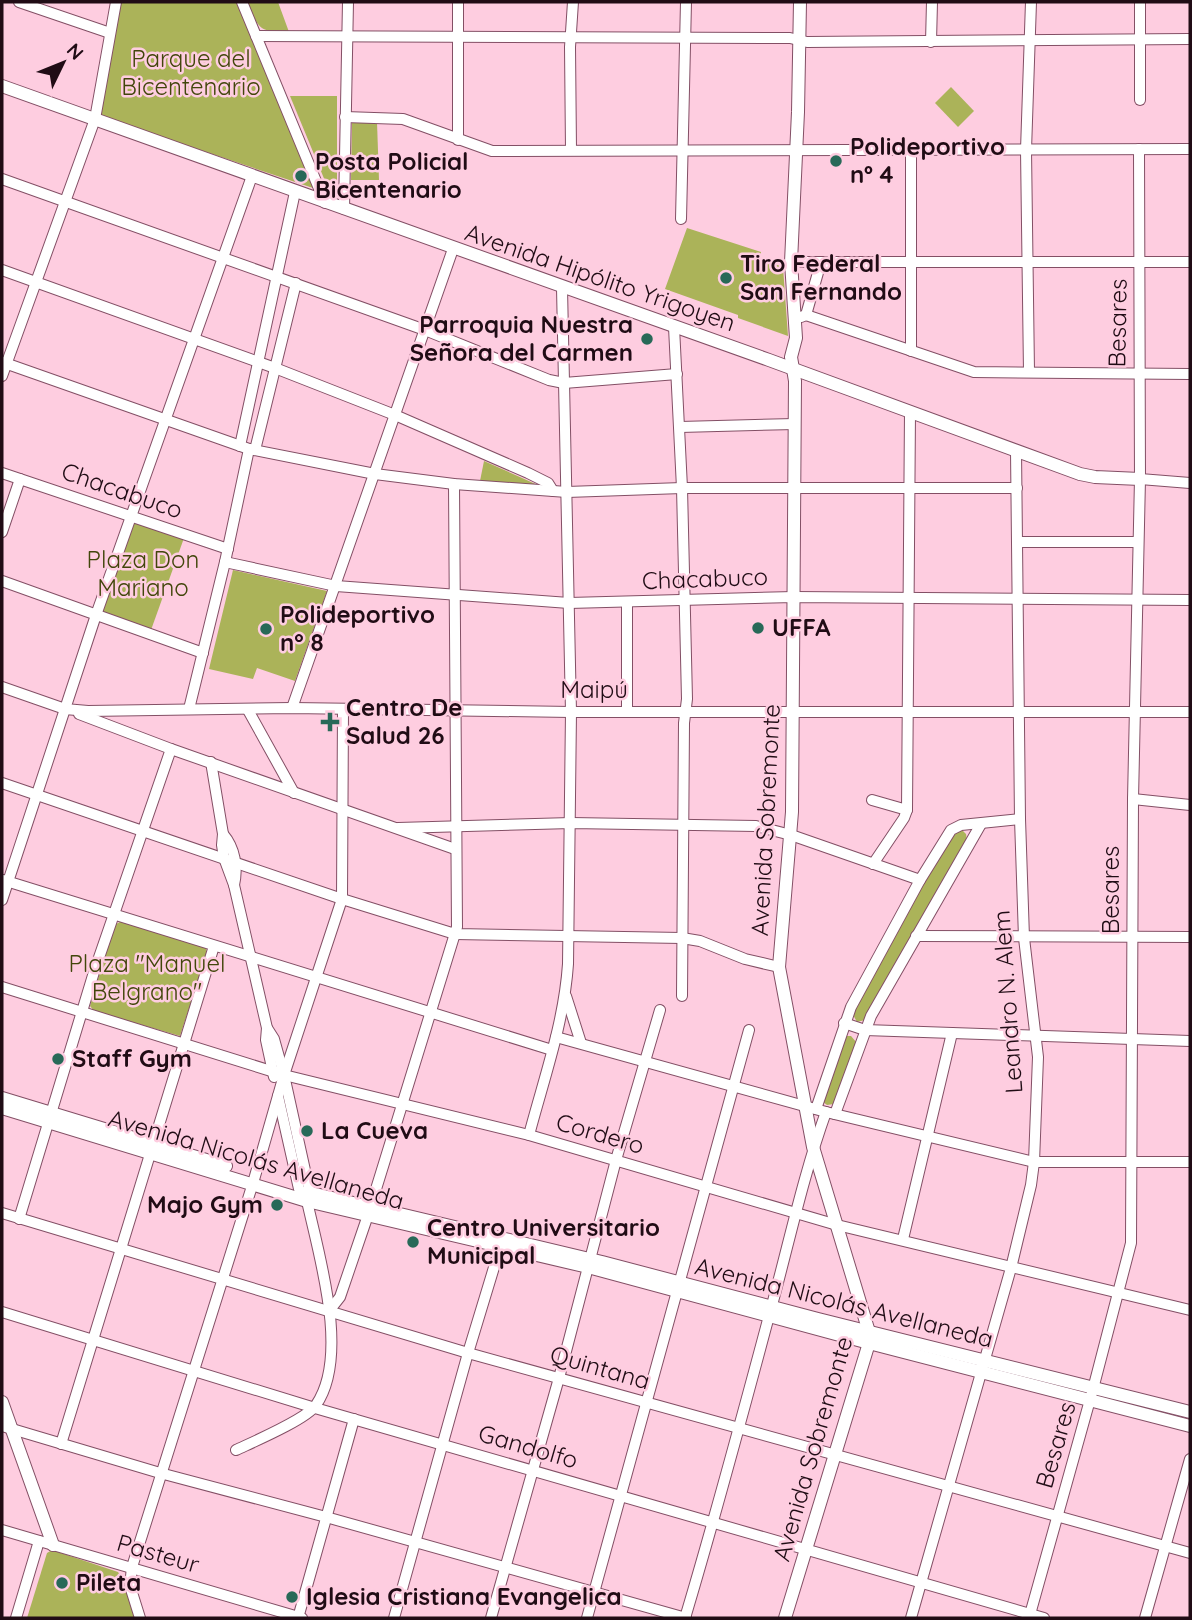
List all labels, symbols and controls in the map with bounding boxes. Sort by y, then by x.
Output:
north arrow [28,28,98,98]
text: N [62,38,89,65]
park label: Parque del Bicentenario [121,43,261,101]
place label: Polideportivo nº 4 [850,131,1005,189]
place label: Posta Policial Bicentenario [315,146,468,204]
marker: Polideportivo nº 4 [828,153,844,169]
marker: Posta Policial Bicentenario [293,168,309,184]
street label: Avenida Hipólito Yrigoyen [461,217,739,337]
place label: Tiro Federal San Fernando [740,248,902,306]
marker: Tiro Federal San Fernando [718,270,734,286]
street label: Besares [1101,278,1133,368]
place label: Parroquia Nuestra Señora del Carmen [410,309,633,367]
marker: Parroquia Nuestra Señora del Carmen [639,331,655,347]
street label: Chacabuco [58,455,187,525]
park label: Plaza Don Mariano [87,544,199,602]
street label: Chacabuco [642,561,768,595]
place label: Polideportivo n° 8 [280,599,435,657]
place label: UFFA [772,612,831,642]
marker: UFFA [750,620,766,636]
marker: Polideportivo n° 8 [258,621,274,637]
street label: Maipú [560,674,628,704]
place label: Centro De Salud 26 [346,692,462,750]
street label: Avenida Sobremonte [744,703,786,937]
marker: Centro De Salud 26 [320,712,340,732]
street label: Besares [1095,846,1125,934]
street label: Leandro N. Alem [986,909,1028,1095]
park label: Plaza "Manuel Belgrano" [68,948,226,1006]
place label: Staff Gym [72,1043,192,1073]
marker: Staff Gym [50,1051,66,1067]
street label: Avenida Nicolás Avellaneda [105,1102,408,1216]
street label: Cordero [553,1106,648,1160]
place label: La Cueva [321,1115,428,1145]
marker: La Cueva [299,1123,315,1139]
place label: Majo Gym [147,1189,263,1219]
marker: Majo Gym [269,1197,285,1213]
place label: Centro Universitario Municipal [427,1212,660,1270]
marker: Centro Universitario Municipal [405,1234,421,1250]
street label: Avenida Nicolás Avellaneda [692,1250,996,1354]
street label: Avenida Sobremonte [766,1333,858,1565]
street label: Quintana [547,1339,654,1396]
street label: Besares [1028,1398,1082,1491]
street label: Gandolfo [475,1418,582,1475]
street label: Pasteur [114,1527,203,1579]
place label: Pileta [76,1567,141,1597]
marker: Pileta [54,1575,70,1591]
place label: Iglesia Cristiana Evangelica [306,1581,622,1611]
marker: Iglesia Cristiana Evangelica [284,1589,300,1605]

